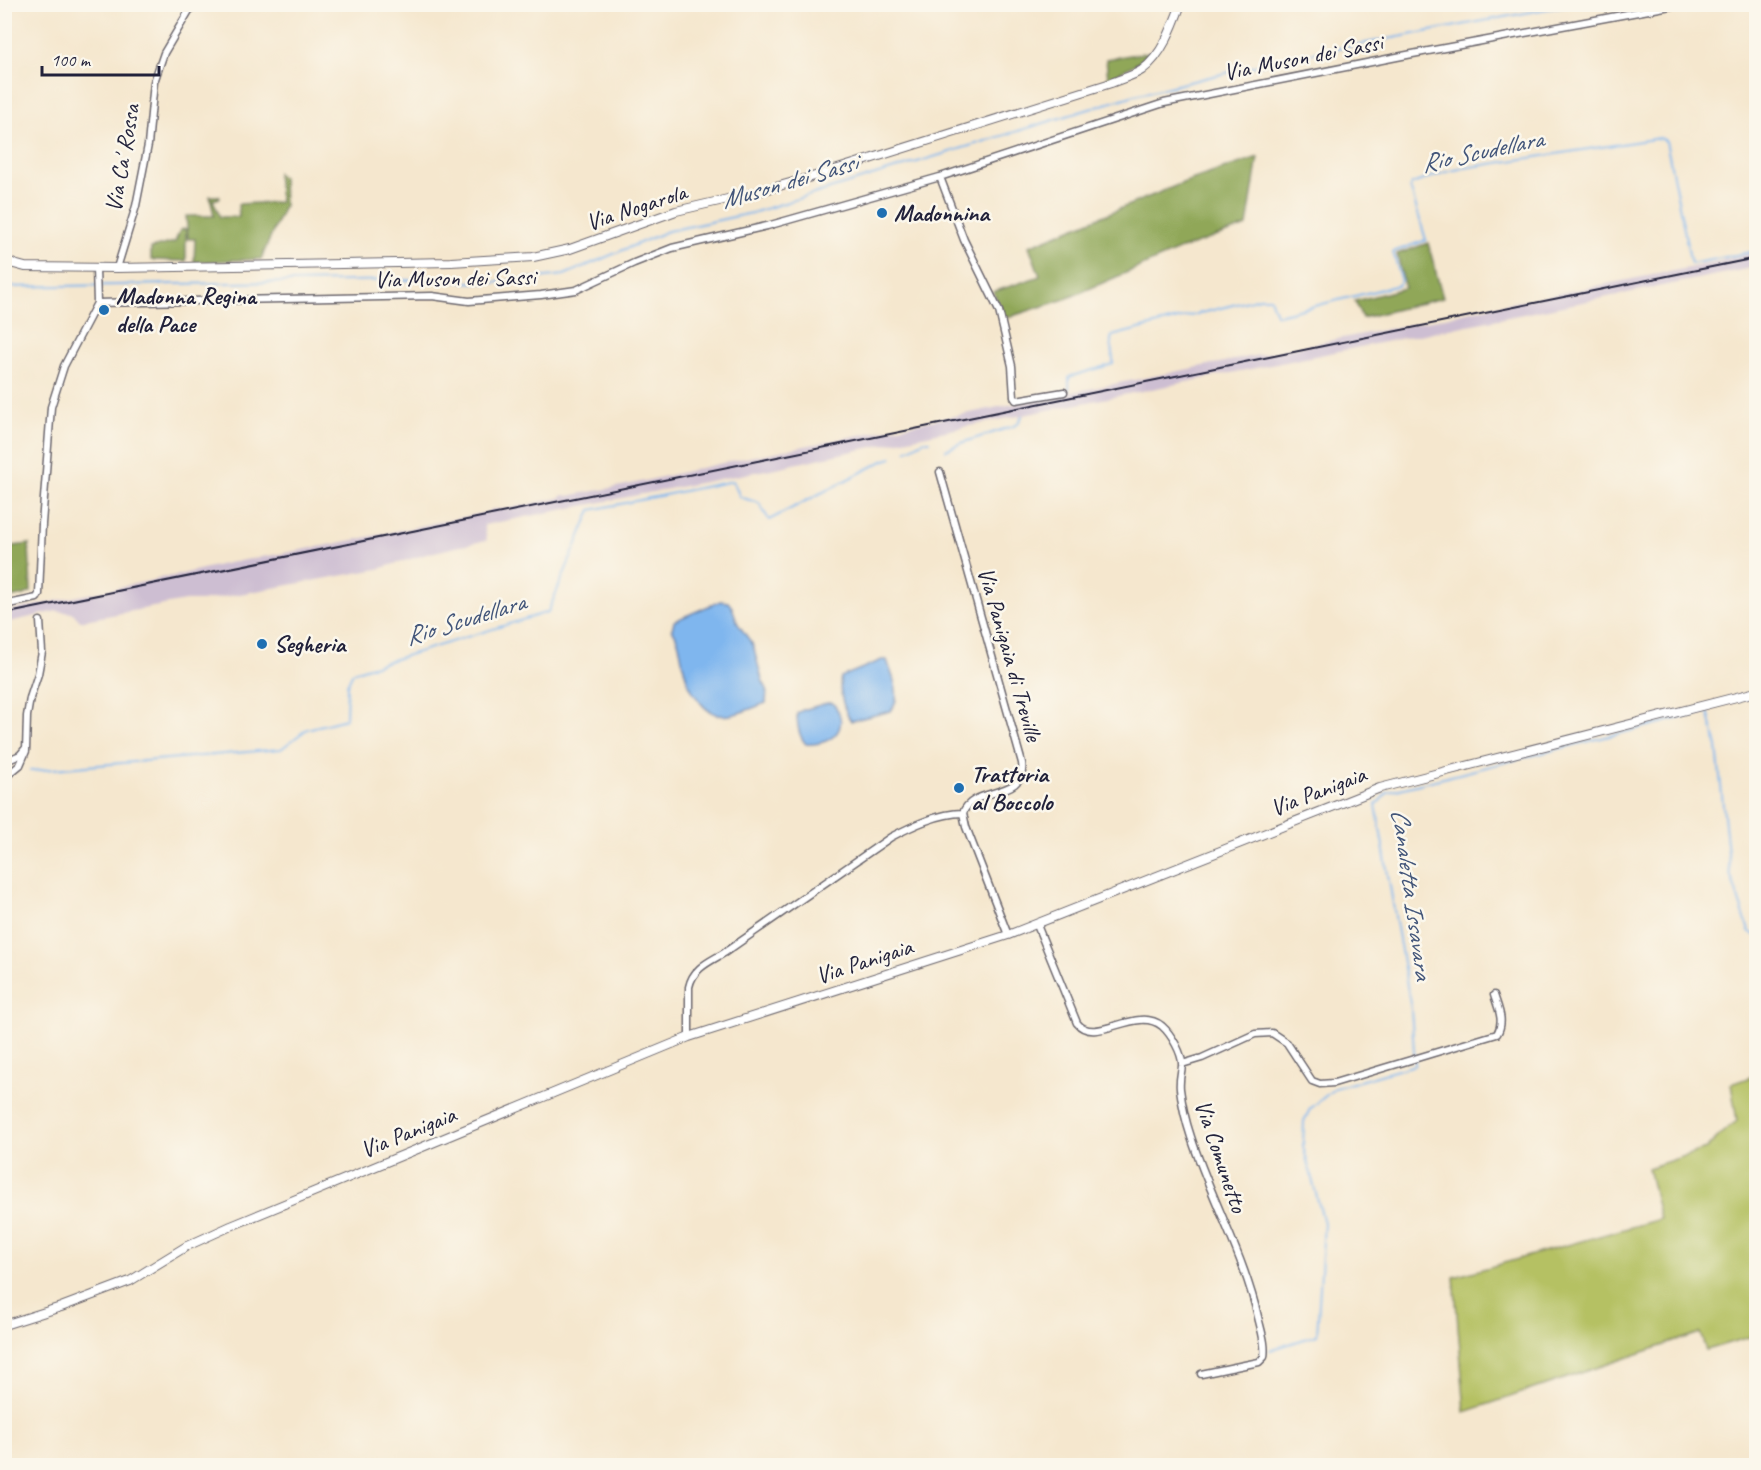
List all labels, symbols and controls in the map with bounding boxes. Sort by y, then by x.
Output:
street label: Via Muson dei Sassi [1221,26,1388,87]
scale bar [42,39,159,77]
text: 100 m [51,49,92,71]
street label: Via Ca' Rossa [98,100,146,214]
water label: Rio Scudellara [1418,121,1549,180]
water label: Muson dei Sassi [717,144,867,216]
street label: Via Nogarola [582,176,692,237]
place label: Madonnina [894,198,991,228]
marker: Madonnina [875,206,889,220]
street label: Via Muson dei Sassi [374,262,538,294]
place label: Madonna Regina della Pace [116,281,258,339]
marker: Madonna Regina della Pace [97,303,111,317]
street label: Via Panigaia di Treville [971,564,1050,746]
water label: Rio Scudellara [401,584,532,653]
place label: Segheria [274,629,348,659]
marker: Segheria [255,637,269,651]
place label: Trattoria al Boccolo [971,759,1055,817]
street label: Via Panigaia [1266,759,1371,823]
marker: Trattoria al Boccolo [952,781,966,795]
water label: Canaletta Issavara [1384,807,1441,984]
street label: Via Panigaia [812,931,918,991]
street label: Via Comunetto [1188,1096,1255,1218]
street label: Via Panigaia [356,1099,461,1165]

